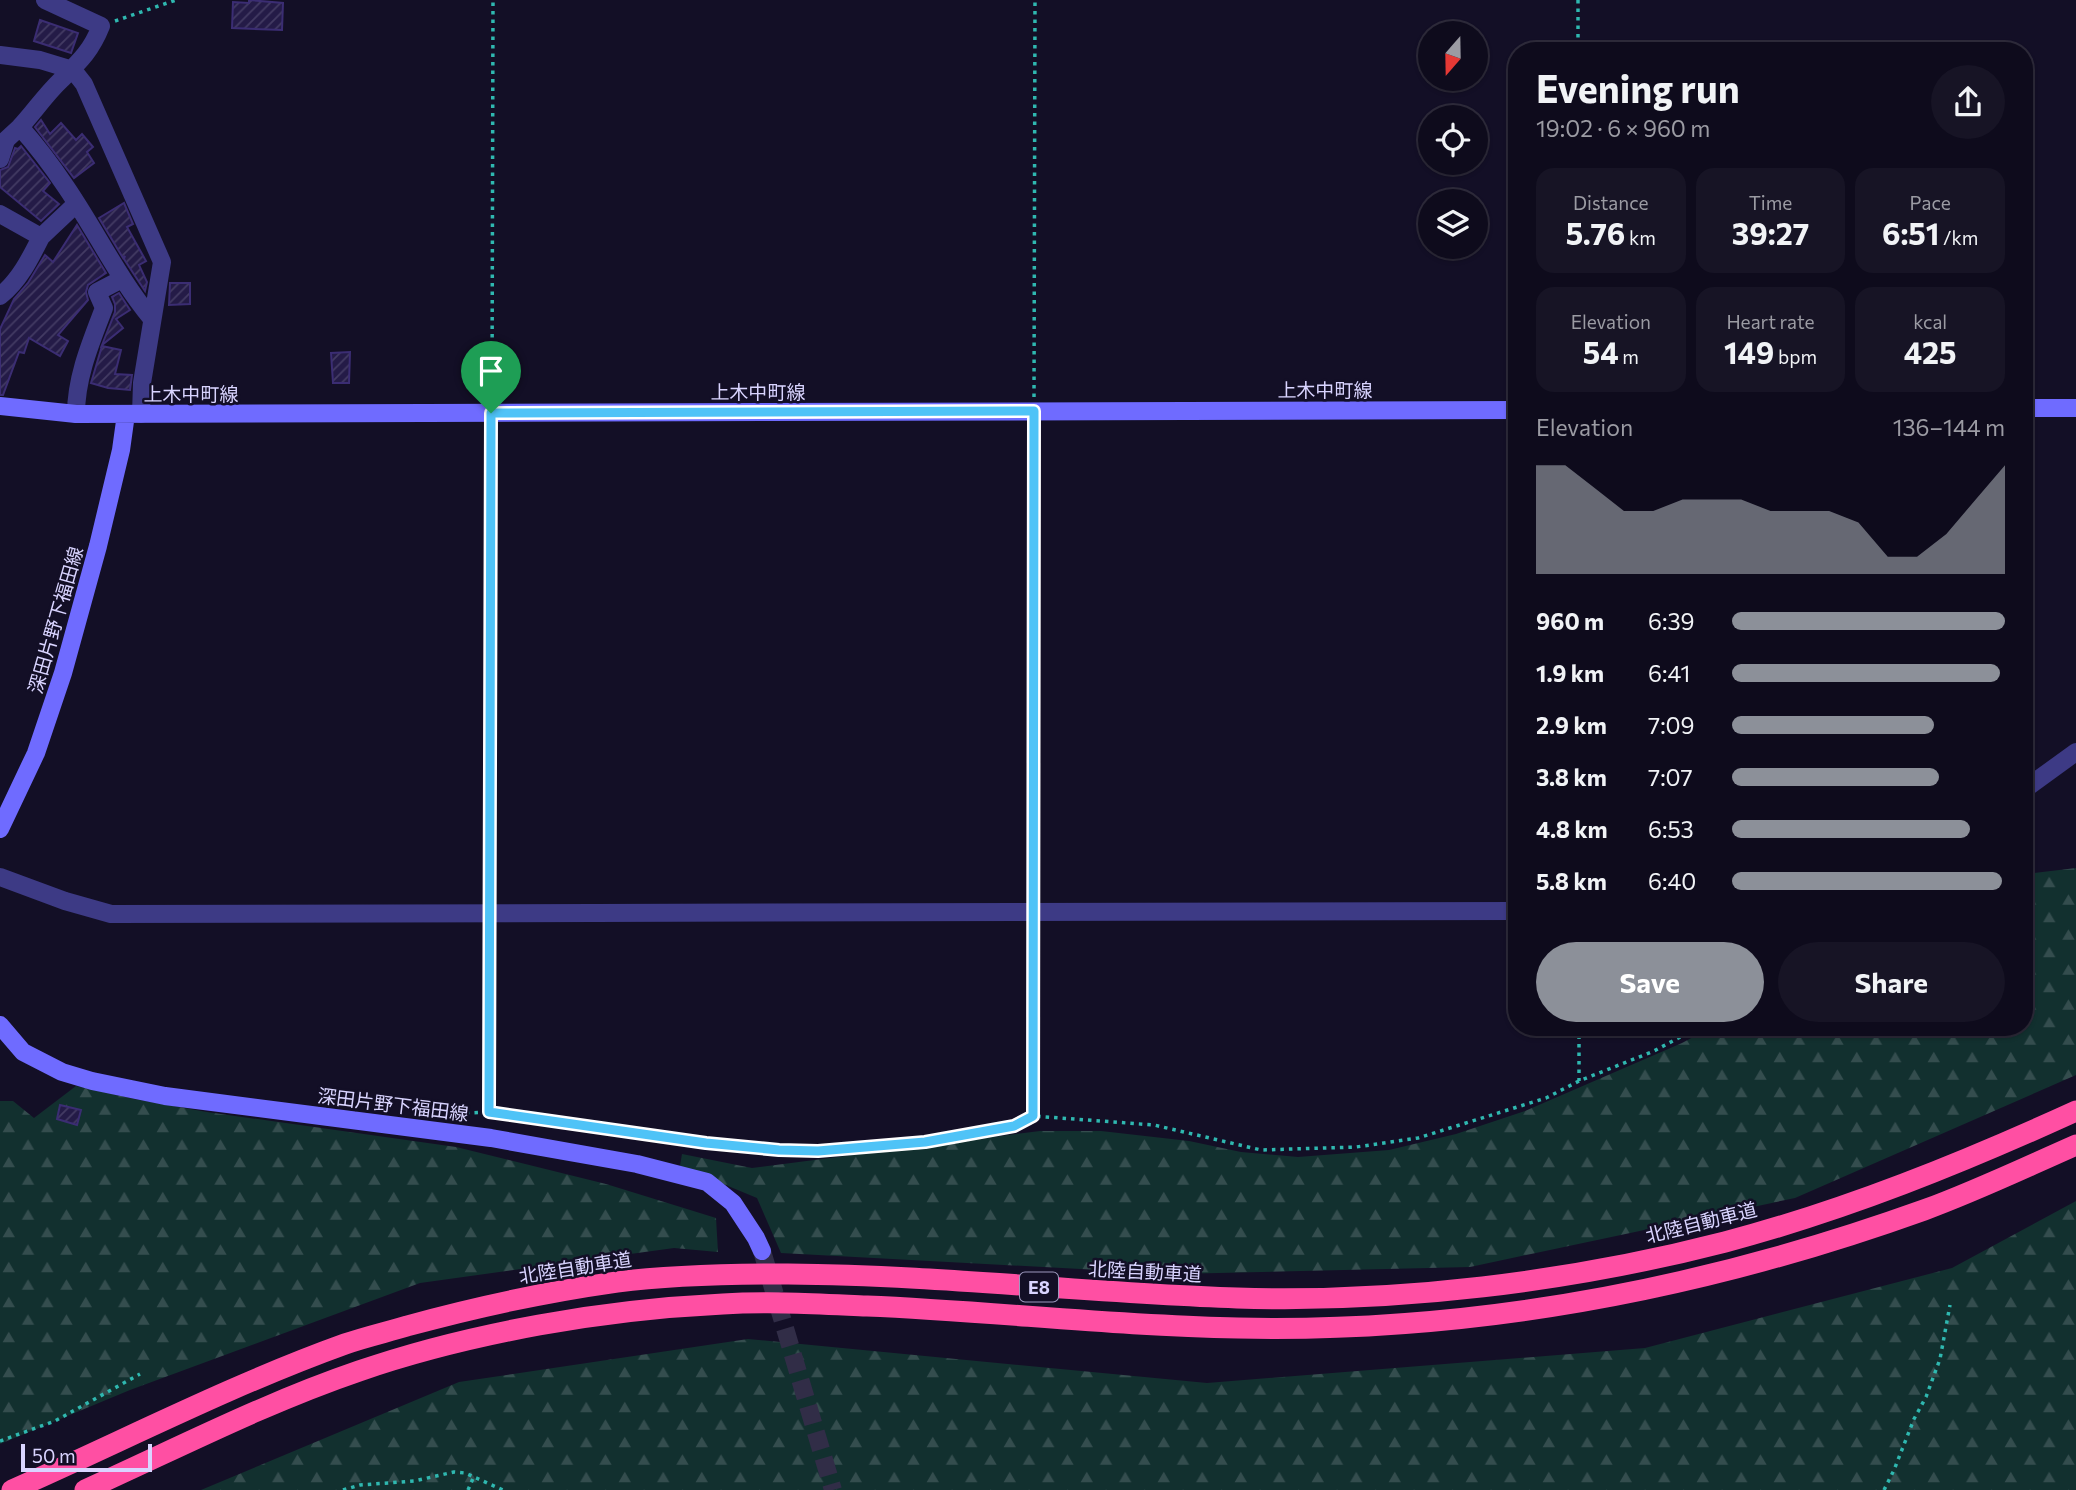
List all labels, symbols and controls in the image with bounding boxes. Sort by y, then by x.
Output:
north arrow [1418,21,1488,91]
map controls [1418,21,1488,259]
text: Evening run [1536,64,1740,111]
button: share [1931,65,2005,139]
button: locate [1418,105,1488,175]
text: 19:02 · 6 × 960 m [1536,114,1710,142]
button: layers [1418,189,1488,259]
text: Distance [1573,191,1649,214]
text: Time [1749,191,1792,214]
text: Pace [1910,191,1951,214]
text: 5.76 [1566,214,1625,251]
text: 39:27 [1732,214,1809,251]
text: 6:51 [1882,214,1939,251]
text: km [1625,226,1656,249]
text: /km [1939,226,1978,249]
text: Elevation [1571,310,1651,333]
text: Heart rate [1726,310,1815,333]
text: kcal [1913,310,1947,333]
text: 54 [1583,333,1619,370]
text: 149 [1724,333,1774,370]
text: 425 [1904,333,1957,370]
pin [461,341,521,413]
text: m [1619,345,1639,368]
text: bpm [1774,345,1817,368]
icon: arrive [472,352,510,390]
street label: 上木中町線 [1277,378,1373,401]
street label: 上木中町線 [710,380,806,403]
street label: 上木中町線 [143,382,239,405]
text: Elevation [1536,413,1633,441]
text: 136–144 m [1893,413,2005,441]
street label: 深田片野下福田線 [23,544,87,696]
text: 960 m [1536,607,1604,635]
text: 6:39 [1648,607,1694,635]
text: 1.9 km [1536,659,1604,687]
text: 6:41 [1648,659,1690,687]
text: 2.9 km [1536,711,1607,739]
text: 7:09 [1648,711,1695,739]
text: 3.8 km [1536,763,1607,791]
text: 7:07 [1648,763,1693,791]
text: 4.8 km [1536,815,1608,843]
text: 6:53 [1648,815,1694,843]
text: 5.8 km [1536,867,1607,895]
text: 6:40 [1648,867,1696,895]
button: Save [1536,942,1764,1022]
button: Share [1778,942,2005,1022]
street label: 深田片野下福田線 [316,1083,470,1125]
street label: 北陸自動車道 [1643,1197,1759,1247]
street label: 北陸自動車道 [517,1247,633,1287]
street label: 北陸自動車道 [1087,1257,1203,1285]
road number: E8 [1020,1272,1058,1302]
scale bar [21,1441,152,1473]
text: 50 m [32,1444,76,1467]

